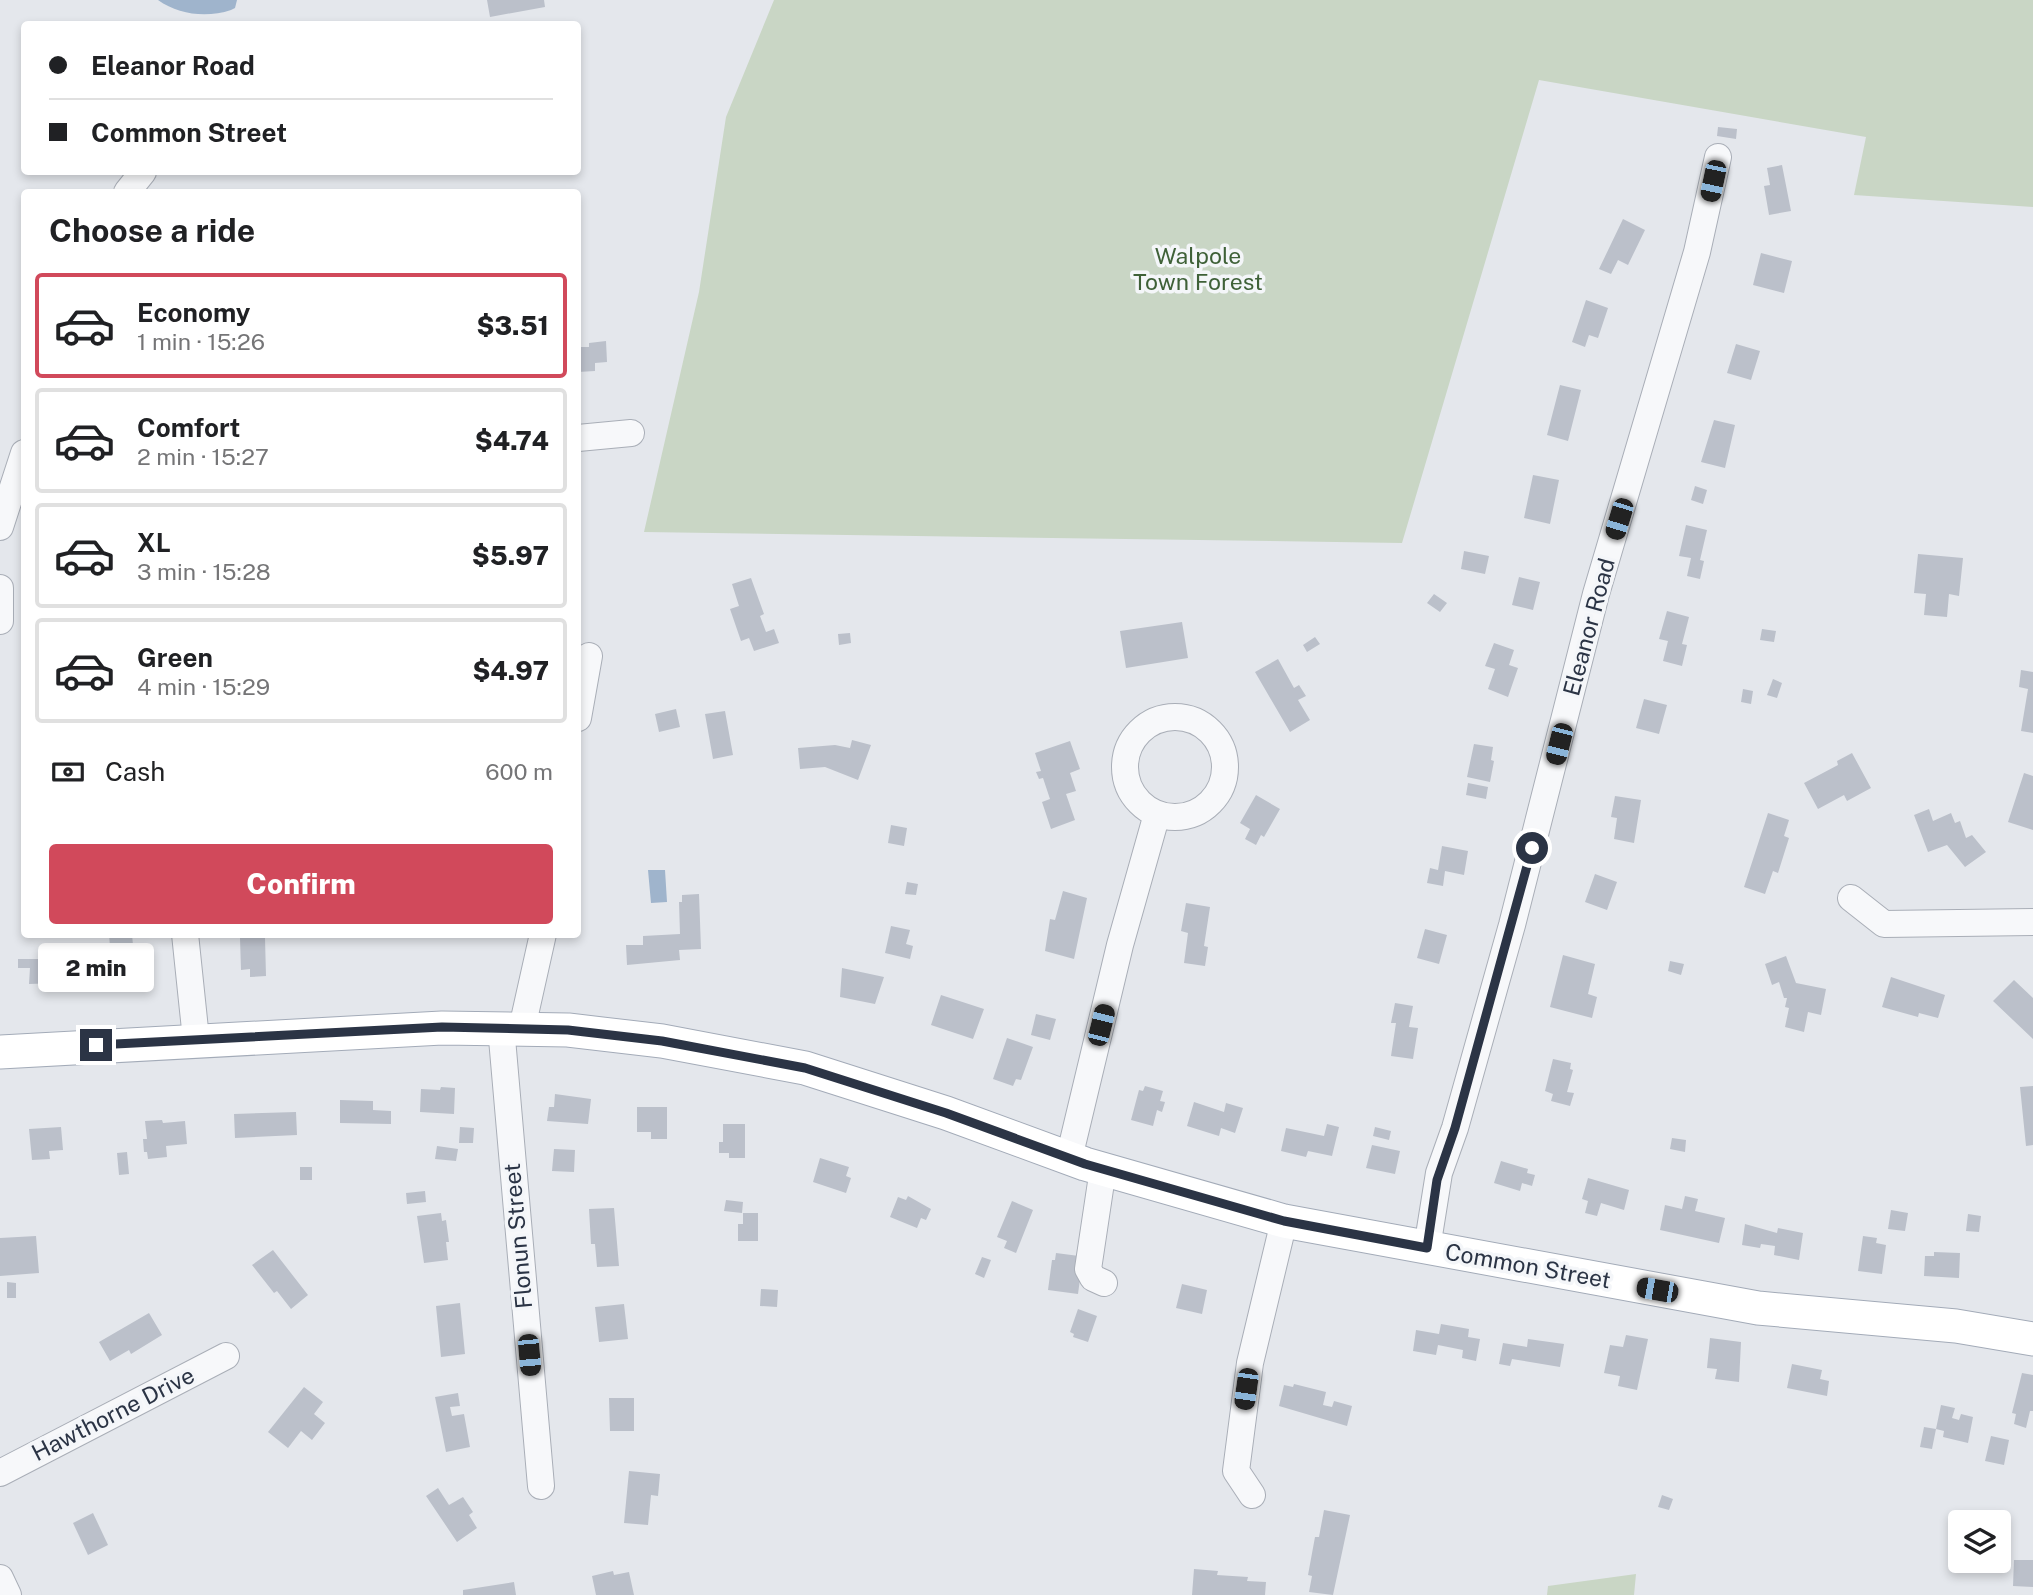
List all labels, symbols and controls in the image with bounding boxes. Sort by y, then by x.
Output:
text: Eleanor Road [91,50,255,81]
text: Common Street [91,117,287,148]
car [1699,158,1728,204]
text: Choose a ride [49,212,255,249]
park label: Walpole Town Forest [1133,242,1263,295]
icon: car [53,294,116,357]
text: Economy [137,297,250,328]
text: $3.51 [476,310,549,341]
text: 1 min · 15:26 [137,328,265,355]
icon: car [53,409,116,472]
text: Comfort [137,412,240,443]
text: $4.74 [475,425,549,456]
text: 2 min · 15:27 [137,443,269,470]
car [1603,496,1636,542]
icon: car [53,524,116,587]
text: XL [137,527,171,558]
text: $5.97 [472,540,549,571]
street label: Eleanor Road [1557,555,1620,699]
text: 3 min · 15:28 [137,558,271,585]
icon: car [53,639,116,702]
text: Green [137,642,213,673]
text: $4.97 [472,655,549,686]
text: 4 min · 15:29 [137,673,270,700]
car [1544,721,1575,767]
icon: cash [49,753,87,791]
text: Cash [105,756,165,787]
text: 600 m [485,758,553,785]
route start [1516,832,1548,864]
button: Confirm [49,844,553,924]
callout: 2 min [38,944,154,992]
text: 2 min [65,954,127,981]
car [1086,1002,1117,1048]
route end [80,1029,112,1061]
street label: Flonun Street [498,1162,537,1310]
street label: Common Street [1443,1238,1613,1293]
car [1635,1276,1680,1304]
car [517,1333,542,1377]
street label: Hawthorne Drive [27,1361,199,1466]
car [1233,1367,1260,1411]
map controls [1948,1510,2011,1573]
button: layers [1948,1510,2011,1573]

